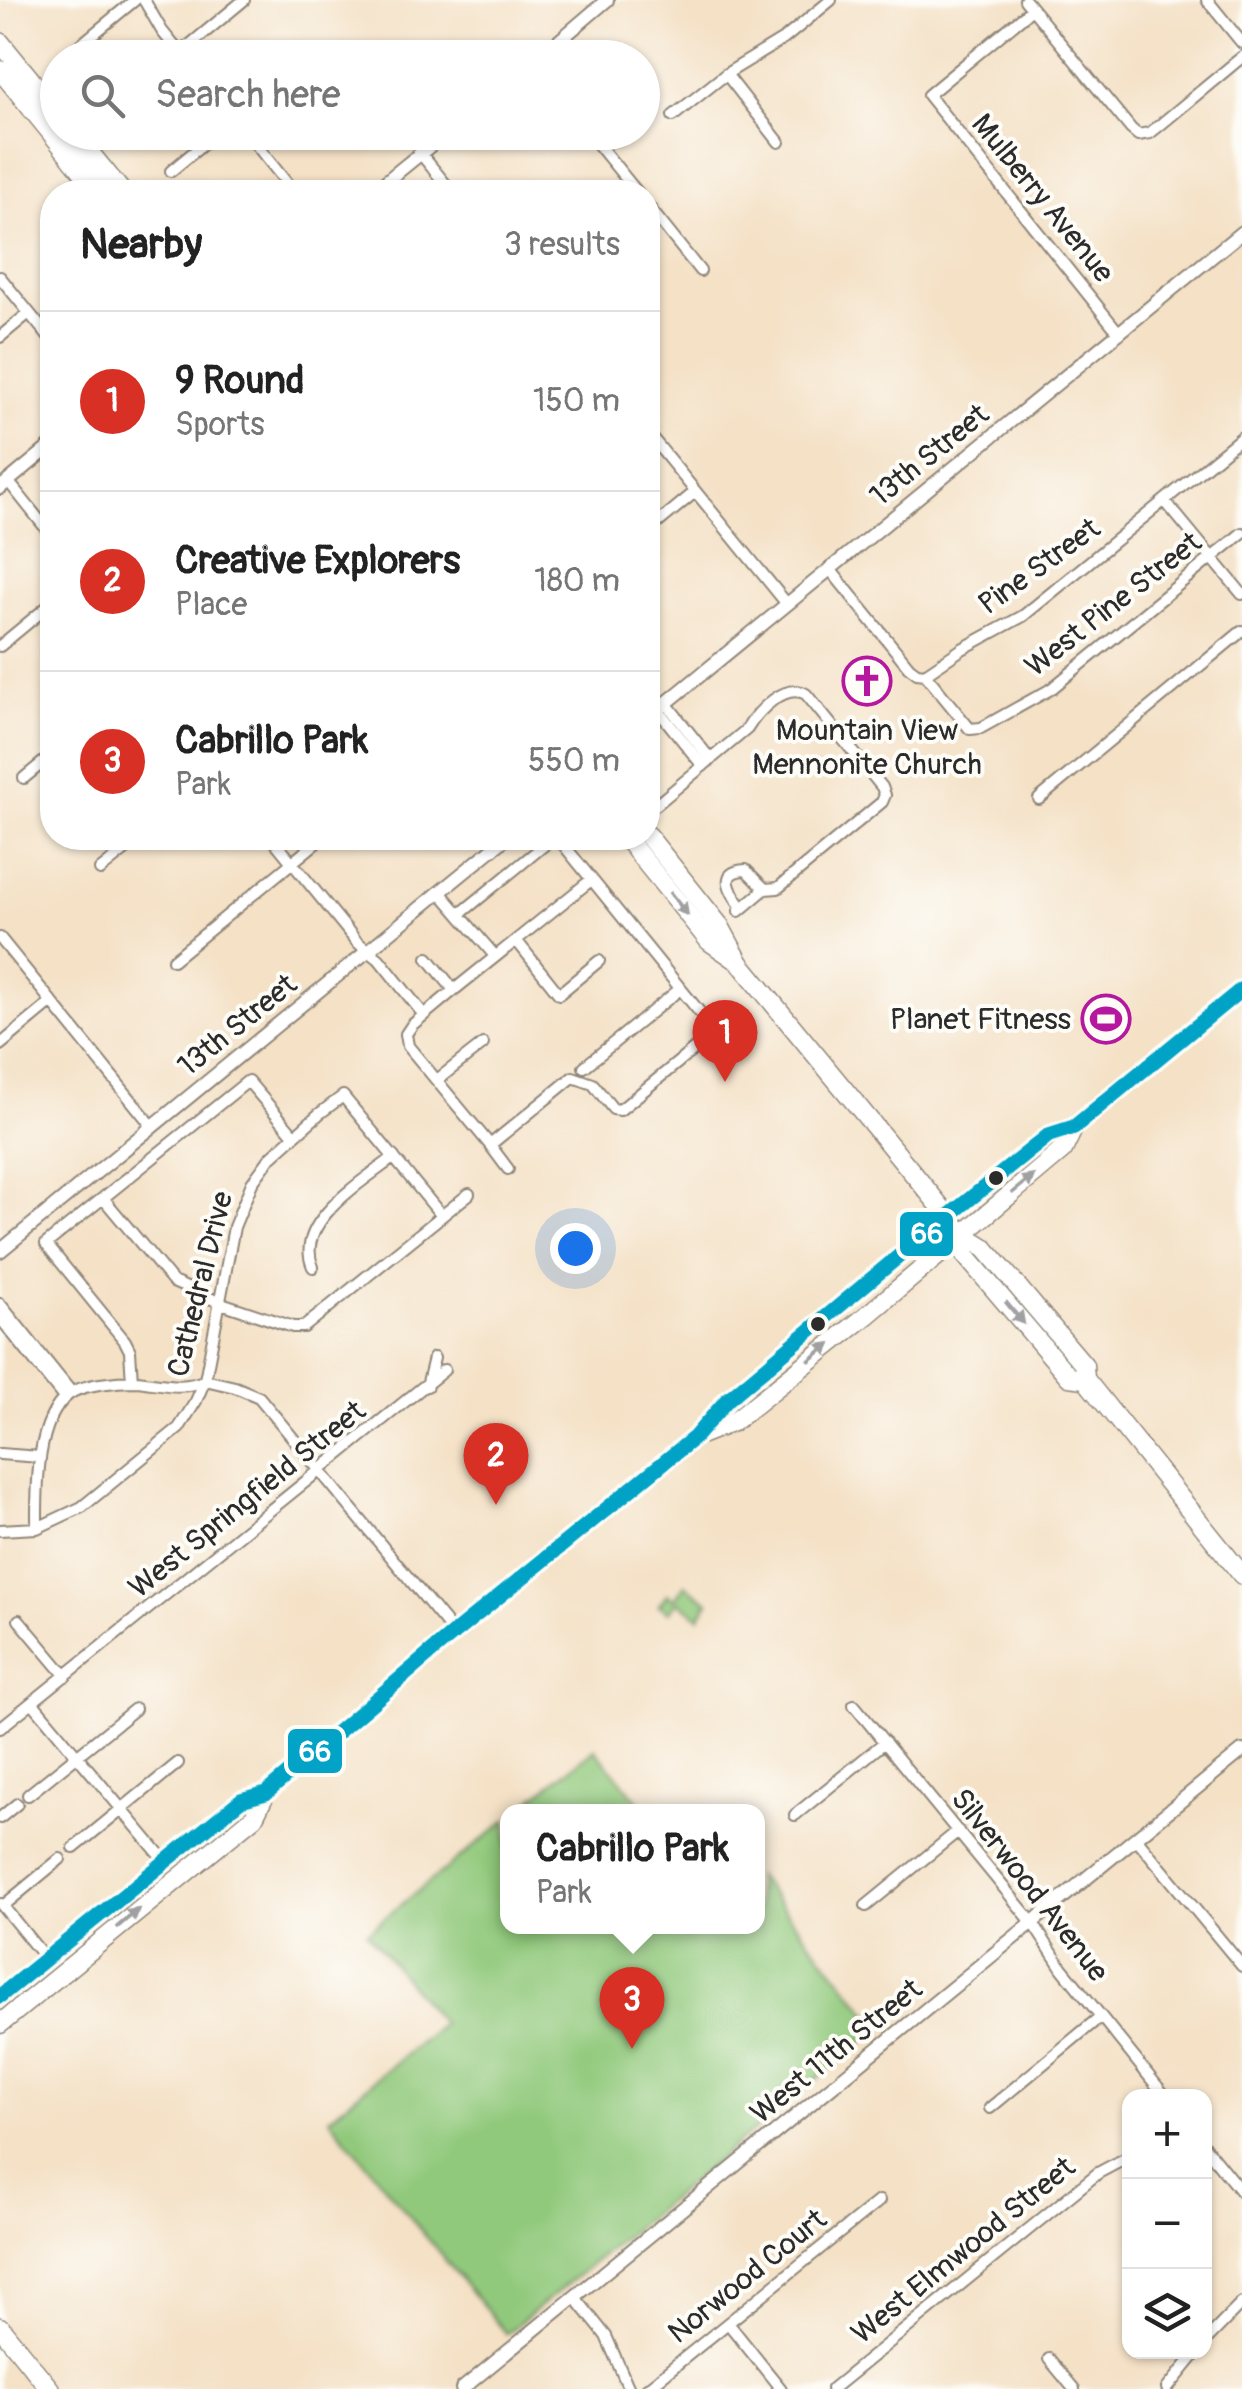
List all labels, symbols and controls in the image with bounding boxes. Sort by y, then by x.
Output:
search box [40,40,660,150]
icon: search [75,68,130,123]
text: Search here [155,71,341,119]
street label: Mulberry Avenue [963,107,1122,290]
text: Nearby [80,219,202,271]
text: 3 results [504,225,620,265]
text: 9 Round [175,357,304,405]
text: 1 [106,381,119,421]
text: 150 m [533,381,620,421]
street label: 13th Street [862,396,997,515]
text: Sports [175,405,265,445]
street label: Pine Street [971,509,1108,623]
street label: West Pine Street [1018,523,1210,685]
text: Creative Explorers [175,537,460,585]
text: 2 [104,561,121,601]
text: 180 m [534,561,620,601]
text: Place [175,585,247,625]
church icon: Mountain View Mennonite Church [841,655,893,707]
place label: Mountain View Mennonite Church [752,712,982,783]
text: Cabrillo Park [175,717,368,765]
text: 3 [104,741,121,781]
text: 550 m [528,741,620,781]
text: Park [175,765,231,805]
one-way arrow [668,891,689,917]
street label: 13th Street [170,966,305,1085]
sports icon: Planet Fitness [1080,993,1132,1045]
pin: 1 [692,1000,758,1082]
place label: Planet Fitness [890,1001,1071,1038]
unlabelled marker [986,1168,1006,1188]
one-way arrow [1011,1174,1036,1195]
street label: Cathedral Drive [160,1187,241,1381]
line badge: 66 [898,1210,955,1258]
text: 66 [911,1217,943,1252]
your location [550,1223,601,1274]
one-way arrow [1003,1301,1025,1326]
unlabelled marker [808,1314,828,1334]
one-way arrow [807,1342,833,1363]
street label: West Springfield Street [121,1392,374,1606]
pin: 2 [464,1422,528,1505]
line badge: 66 [286,1727,344,1775]
text: 66 [299,1735,331,1770]
street label: Silverwood Avenue [943,1781,1117,1989]
popup [500,1804,765,1934]
text: Cabrillo Park [536,1825,729,1873]
text: Park [536,1873,592,1913]
one-way arrow [116,1908,141,1930]
pin: 3 [600,1966,664,2049]
street label: West 11th Street [743,1970,930,2132]
map controls [1122,2089,1212,2359]
button: + [1122,2089,1212,2179]
street label: West Elmwood Street [844,2148,1083,2352]
button: − [1122,2179,1212,2269]
street label: Norwood Court [661,2201,835,2352]
button: layers [1122,2269,1212,2359]

